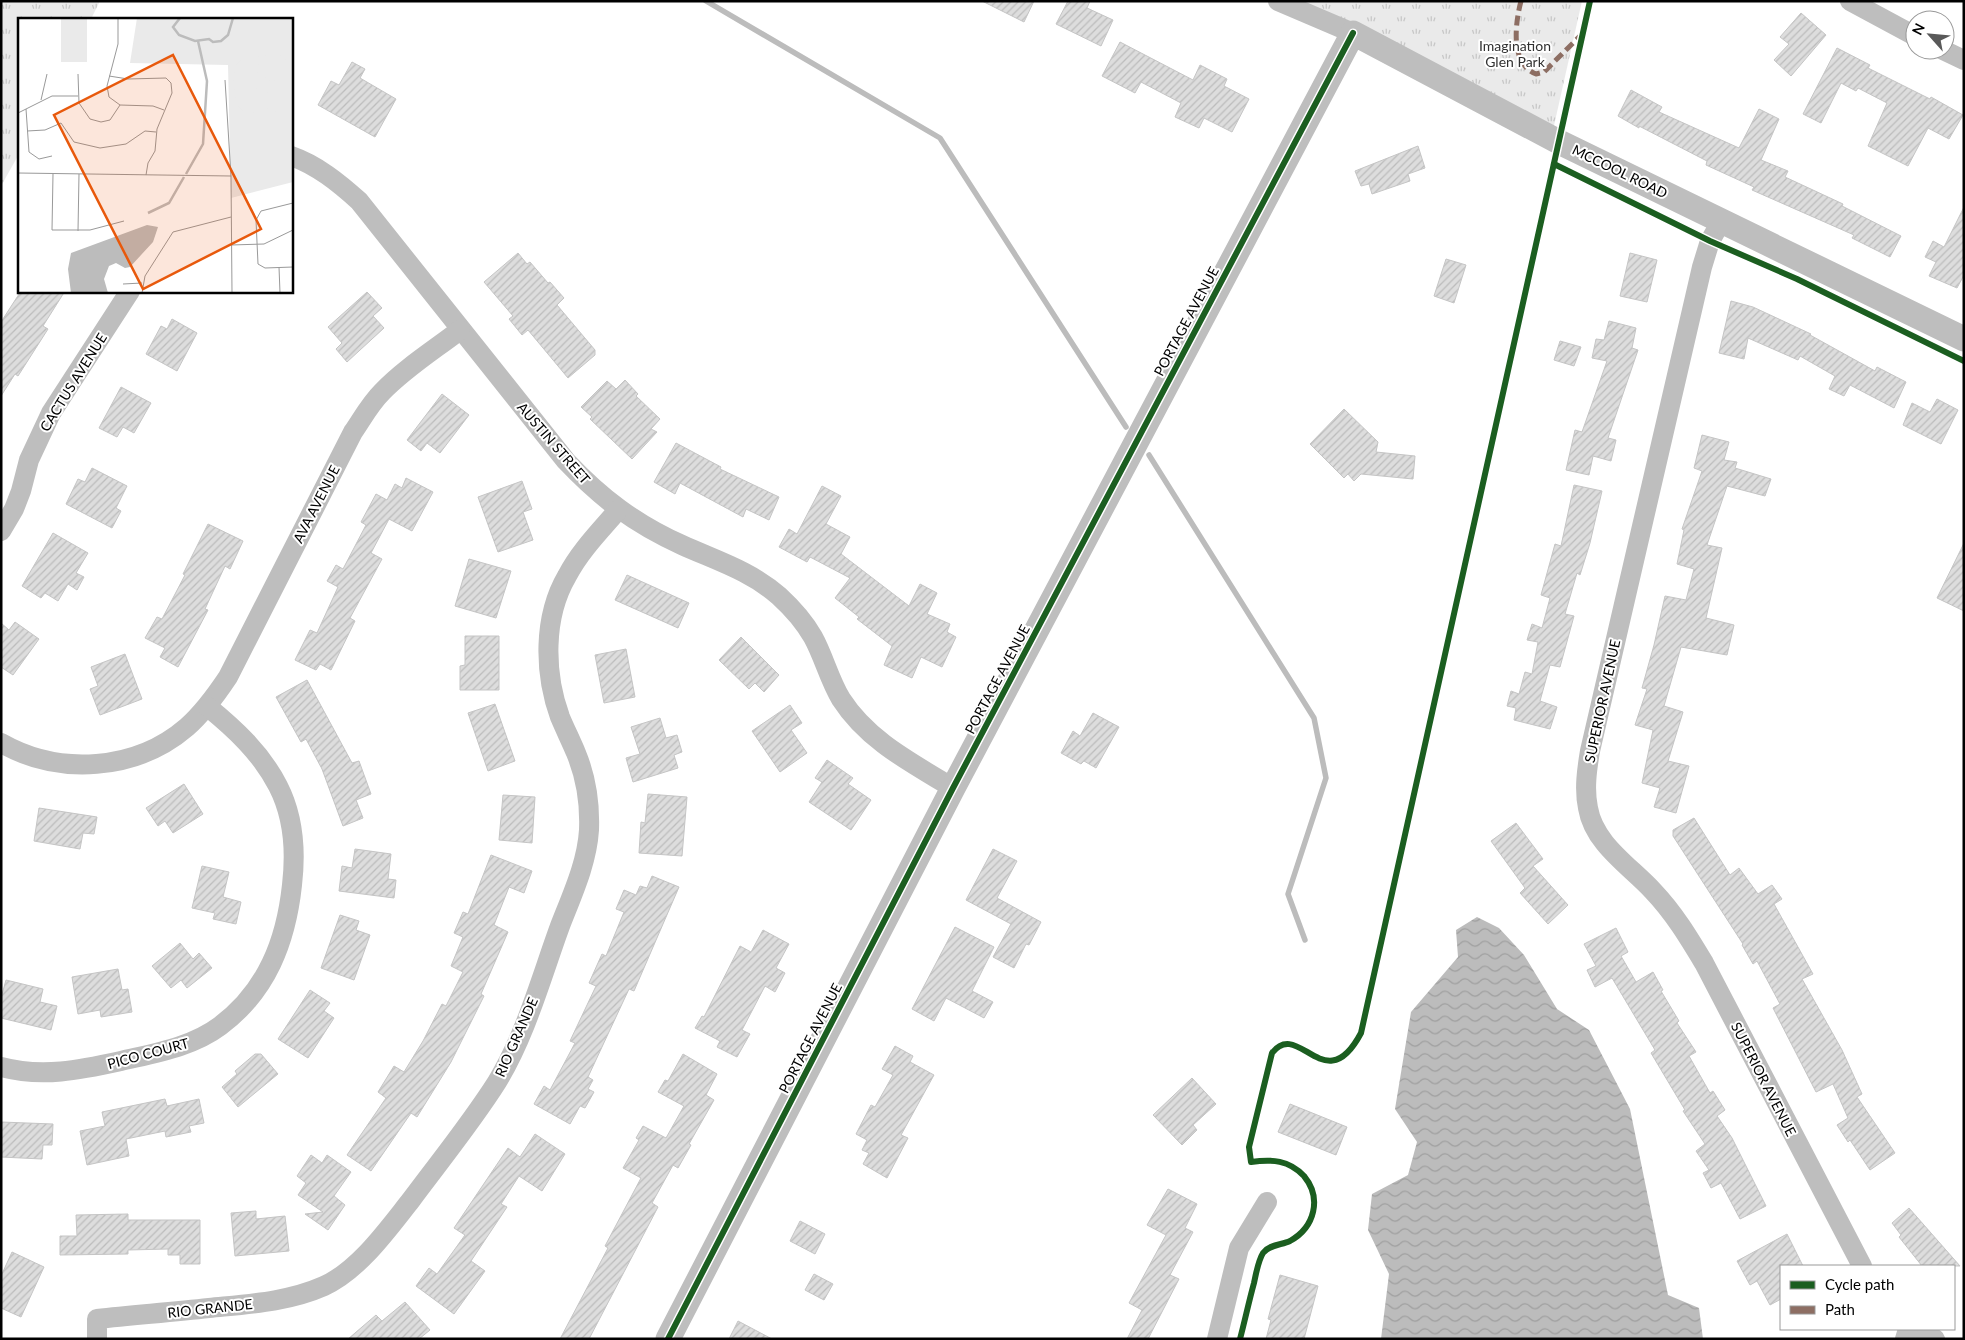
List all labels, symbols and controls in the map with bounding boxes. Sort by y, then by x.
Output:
north arrow [1905,10,1955,60]
inset map [18,18,292,292]
text: N [1908,20,1928,38]
park label: Imagination Glen Park [1479,37,1551,70]
street label: MCCOOL ROAD [1570,141,1670,201]
street label: PORTAGE AVENUE [1150,263,1222,379]
street label: CACTUS AVENUE [36,330,110,434]
street label: AUSTIN STREET [514,399,595,488]
street label: AVA AVENUE [289,462,343,546]
street label: PORTAGE AVENUE [961,621,1033,737]
street label: SUPERIOR AVENUE [1581,638,1623,764]
street label: PORTAGE AVENUE [775,980,845,1096]
street label: RIO GRANDE [491,995,541,1079]
street label: SUPERIOR AVENUE [1728,1019,1800,1139]
street label: PICO COURT [105,1034,191,1072]
legend [1780,1265,1955,1330]
text: Cycle path [1825,1275,1894,1293]
street label: RIO GRANDE [167,1295,253,1321]
text: Path [1825,1300,1855,1318]

